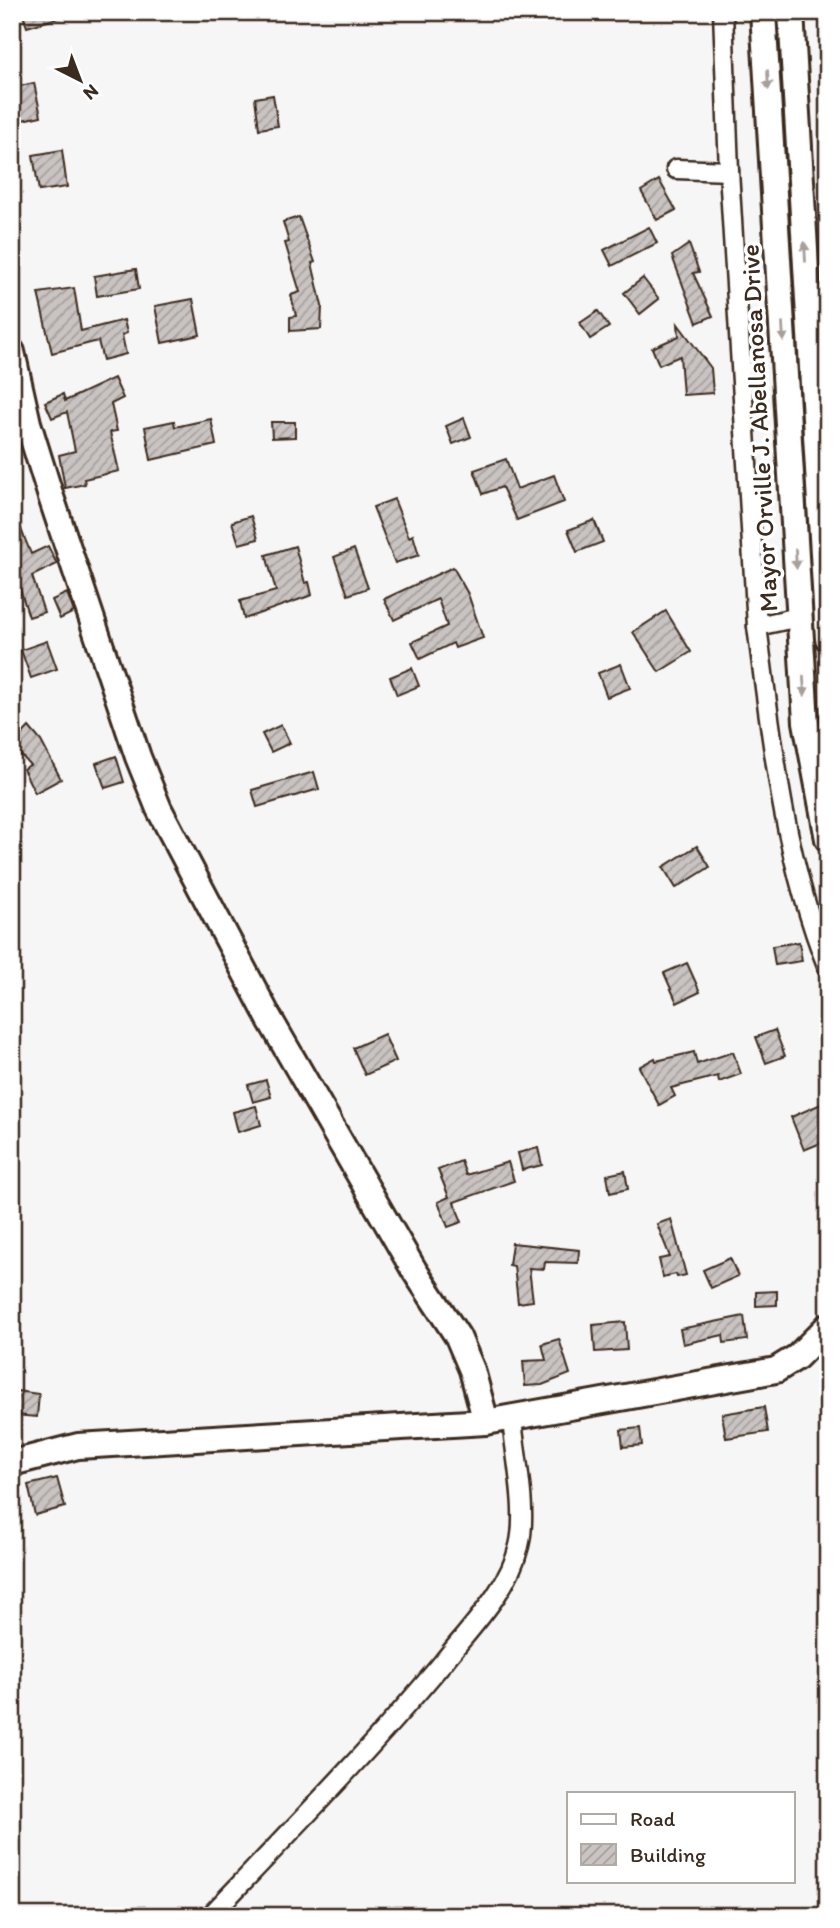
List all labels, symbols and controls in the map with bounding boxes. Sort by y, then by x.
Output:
north arrow [46,46,116,116]
one-way arrow [762,70,773,92]
text: N [79,79,104,105]
one-way arrow [799,241,810,263]
street label: Mayor Orville J. Abellanosa Drive [733,243,785,613]
one-way arrow [778,321,789,343]
one-way arrow [791,548,802,570]
one-way arrow [799,675,810,697]
legend [567,1792,794,1882]
text: Road [630,1806,676,1831]
text: Building [630,1842,706,1867]

